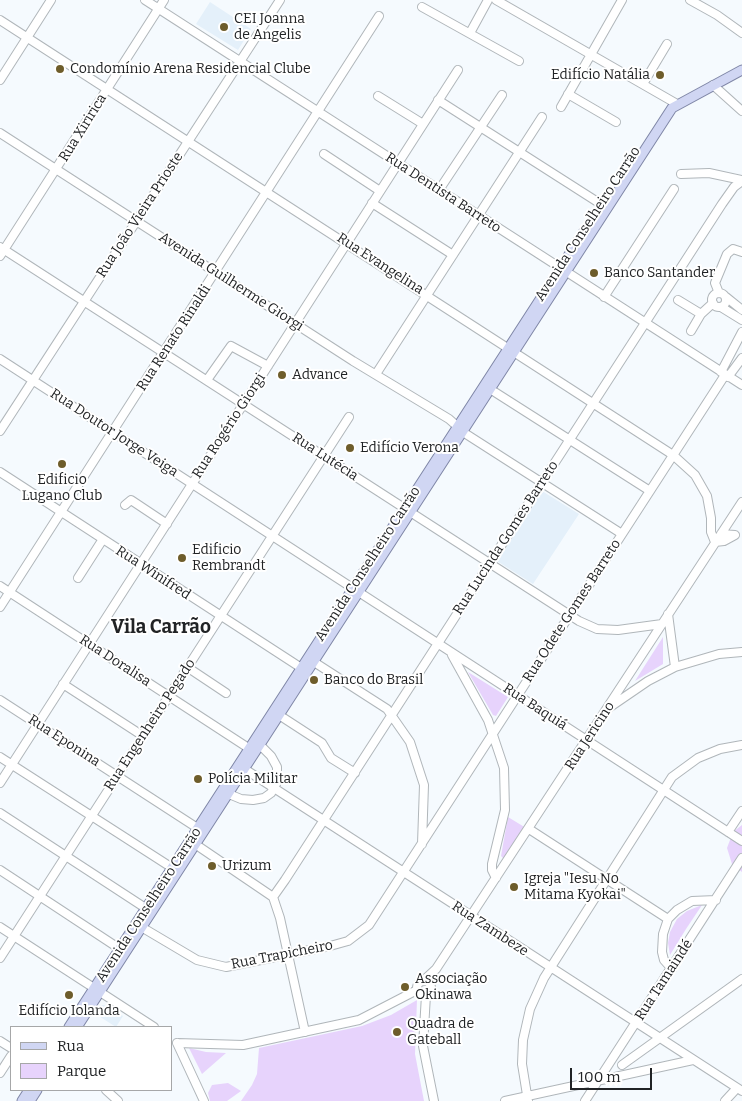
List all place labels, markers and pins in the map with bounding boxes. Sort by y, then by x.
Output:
place label: CEI Joanna de Angelis [234,11,305,44]
marker: CEI Joanna de Angelis [218,21,230,33]
place label: Condomínio Arena Residencial Clube [70,61,311,77]
marker: Condomínio Arena Residencial Clube [54,63,66,75]
place label: Edifício Natália [551,67,650,83]
marker: Edifício Natália [654,69,666,81]
place label: Banco Santander [604,265,715,281]
marker: Banco Santander [588,267,600,279]
place label: Advance [292,367,348,383]
marker: Advance [276,369,288,381]
place label: Edifício Verona [360,440,459,456]
marker: Edifício Verona [344,442,356,454]
marker: Edificio Lugano Club [56,458,68,470]
place label: Edificio Lugano Club [22,472,102,504]
place label: Edificio Rembrandt [192,542,266,574]
marker: Edificio Rembrandt [176,552,188,564]
place label: Banco do Brasil [324,672,423,688]
marker: Banco do Brasil [308,674,320,686]
place label: Polícia Militar [208,771,297,787]
marker: Polícia Militar [192,773,204,785]
place label: Urizum [222,858,271,874]
marker: Urizum [206,860,218,872]
place label: Igreja "Iesu No Mitama Kyokai" [524,871,626,904]
marker: Igreja "Iesu No Mitama Kyokai" [508,881,520,893]
place label: Associação Okinawa [415,971,487,1004]
marker: Associação Okinawa [399,981,411,993]
marker: Edifício Iolanda [63,989,75,1001]
place label: Edifício Iolanda [18,1003,120,1019]
place label: Quadra de Gateball [407,1016,474,1048]
marker: Quadra de Gateball [391,1026,403,1038]

